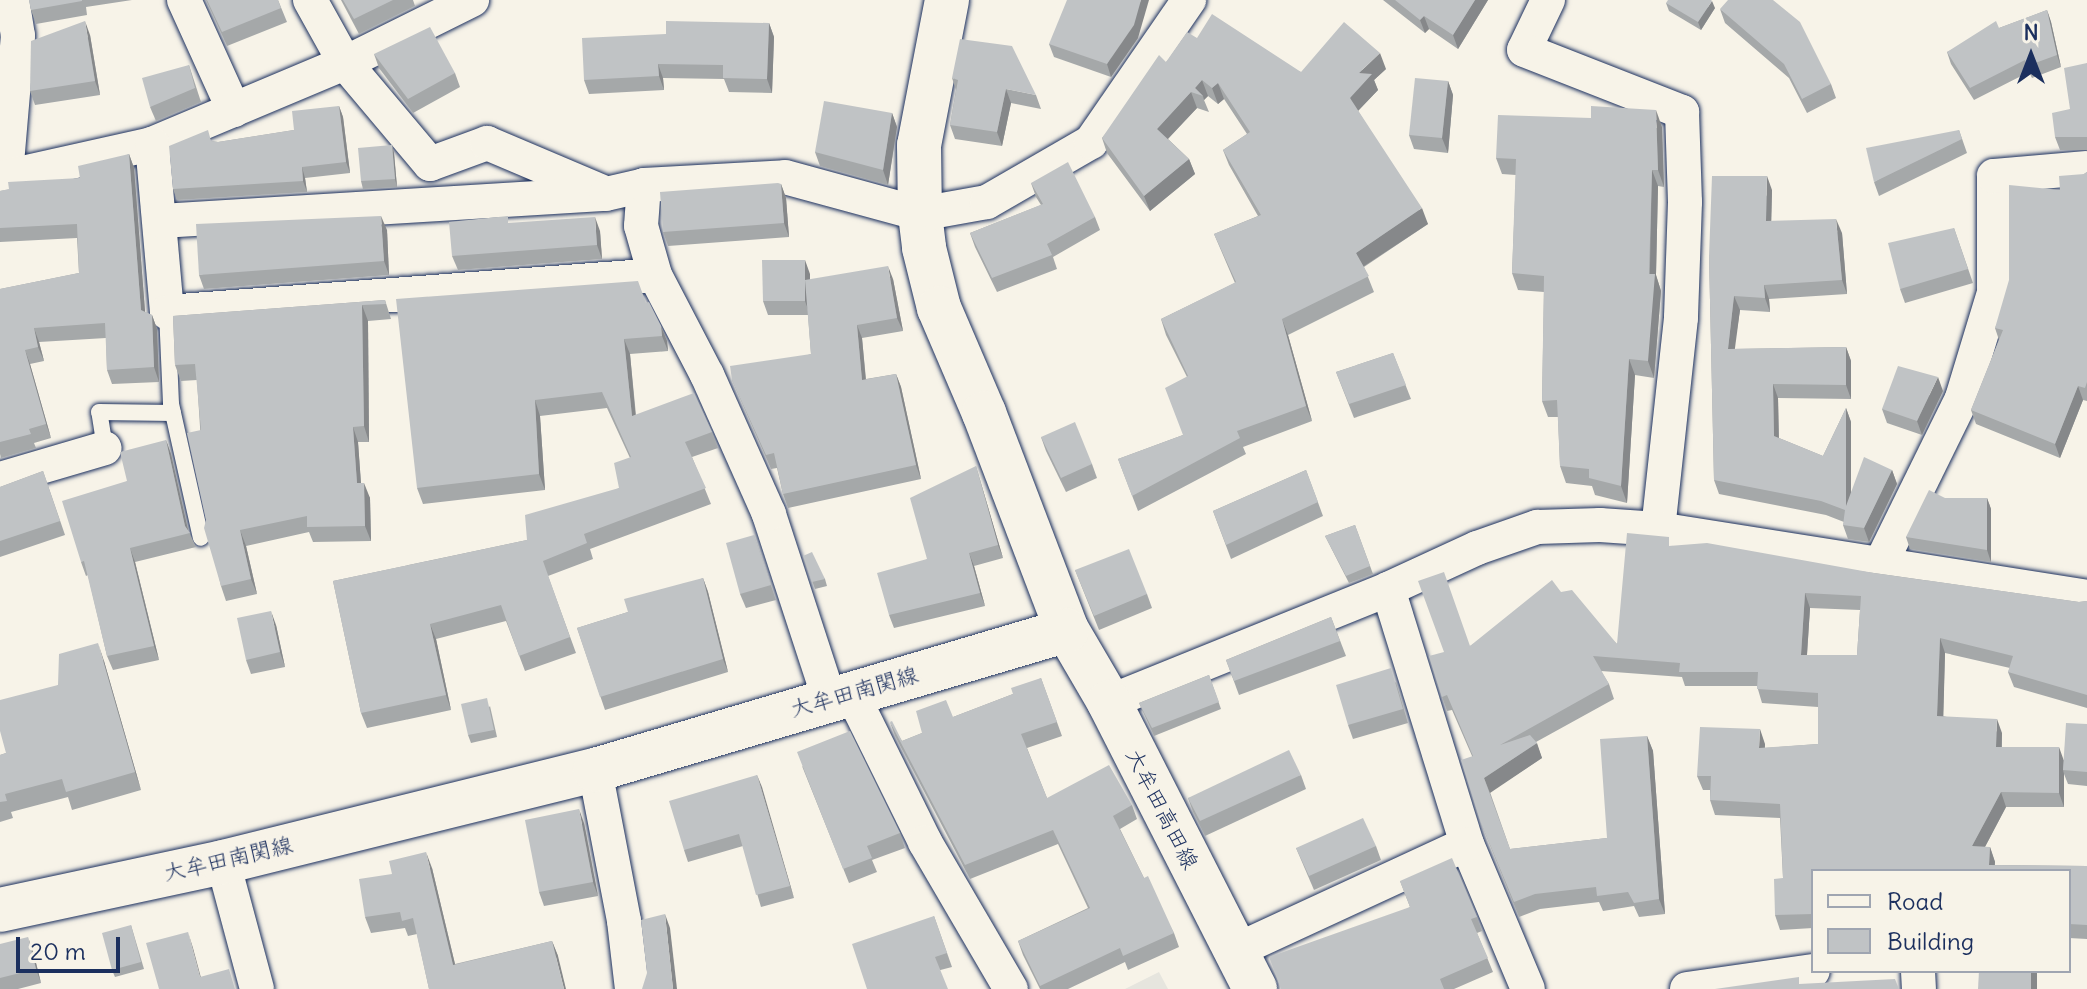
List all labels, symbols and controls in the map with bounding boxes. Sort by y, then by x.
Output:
north arrow [1991,16,2071,96]
text: N [2023,18,2039,46]
street label: 大牟田南関線 [787,661,921,723]
street label: 大牟田高田線 [1120,744,1204,874]
street label: 大牟田南関線 [161,831,295,887]
legend [1811,869,2071,973]
text: Road [1887,886,1943,916]
scale bar [20,921,124,971]
text: Building [1887,926,1974,956]
text: 20 m [30,936,86,966]

